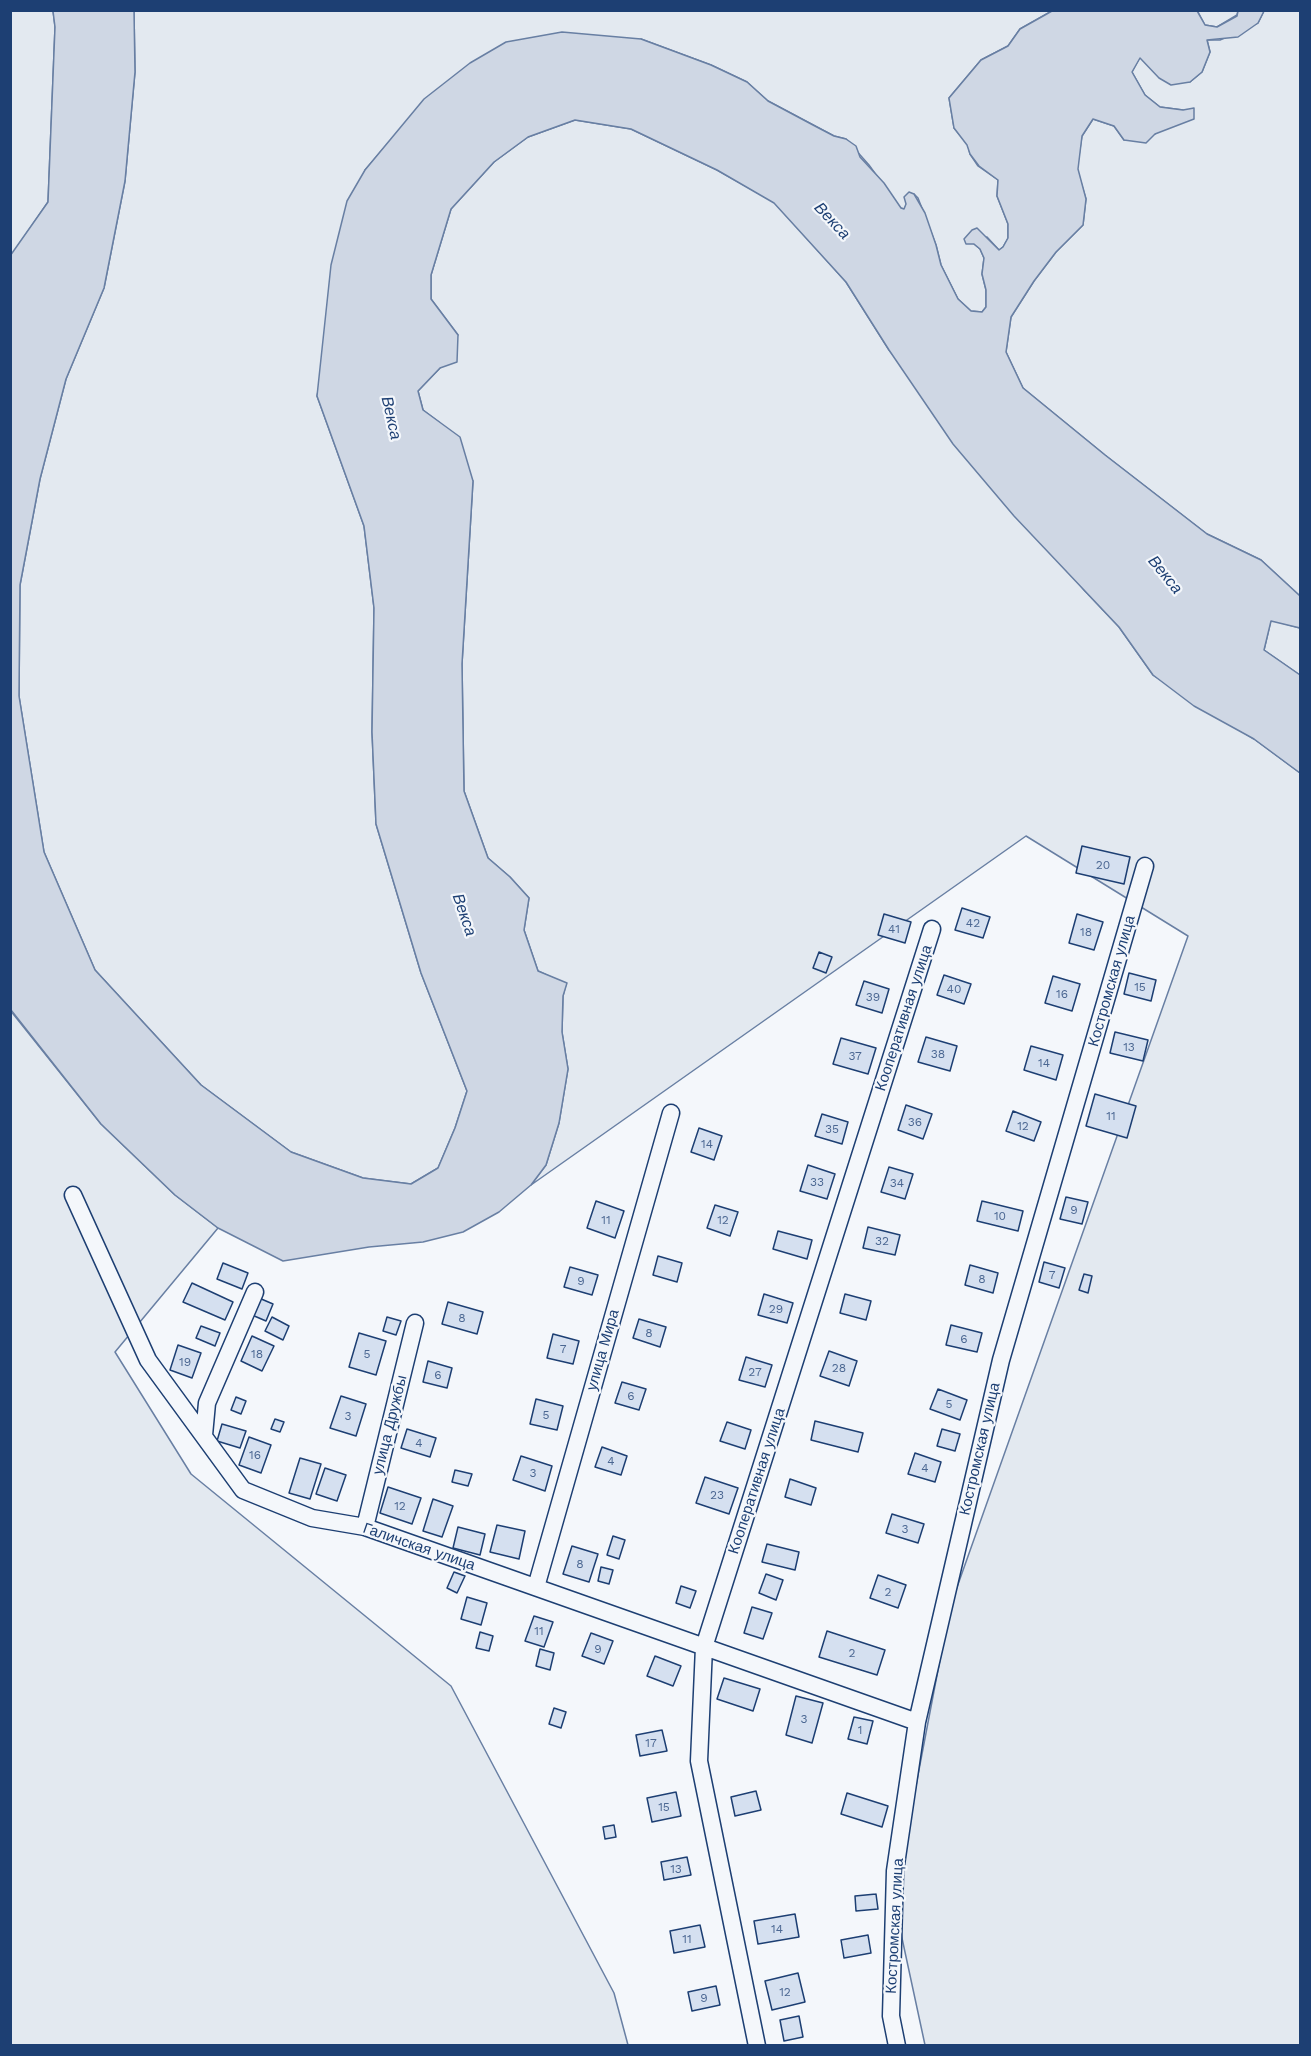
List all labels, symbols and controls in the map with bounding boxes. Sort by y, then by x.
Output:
water label: Векса [810,198,854,244]
water label: Векса [377,394,405,442]
water label: Векса [1144,552,1186,598]
house number: 20 [1096,858,1110,872]
water label: Векса [448,891,480,939]
street label: Костромская улица [1085,913,1139,1049]
house number: 42 [966,916,980,930]
house number: 41 [888,922,900,936]
house number: 18 [1080,925,1092,939]
street label: Кооперативная улица [872,943,936,1093]
house number: 15 [1134,980,1146,994]
house number: 40 [947,982,961,996]
house number: 16 [1056,987,1068,1001]
house number: 39 [866,990,880,1004]
house number: 13 [1123,1040,1135,1054]
house number: 38 [931,1047,945,1061]
house number: 37 [848,1049,862,1063]
house number: 14 [1038,1056,1050,1070]
house number: 11 [1106,1109,1116,1123]
house number: 36 [908,1115,922,1129]
house number: 12 [1017,1119,1029,1133]
house number: 35 [825,1122,839,1136]
house number: 14 [701,1137,713,1151]
house number: 33 [810,1175,824,1189]
house number: 34 [890,1176,904,1190]
house number: 9 [1070,1203,1078,1217]
house number: 10 [994,1209,1006,1223]
house number: 11 [601,1213,611,1227]
house number: 12 [717,1213,729,1227]
house number: 32 [875,1234,889,1248]
house number: 7 [1049,1268,1055,1282]
house number: 8 [978,1272,986,1286]
house number: 9 [577,1274,585,1288]
house number: 29 [769,1302,783,1316]
street label: улица Мира [583,1307,623,1393]
house number: 8 [458,1311,466,1325]
house number: 8 [645,1326,653,1340]
house number: 6 [960,1332,968,1346]
house number: 7 [560,1342,566,1356]
house number: 18 [251,1347,263,1361]
house number: 5 [364,1347,370,1361]
house number: 19 [179,1355,191,1369]
house number: 28 [832,1361,846,1375]
house number: 27 [748,1365,762,1379]
house number: 6 [434,1368,442,1382]
street label: улица Дружбы [369,1373,411,1477]
street label: Костромская улица [956,1381,1004,1517]
house number: 6 [627,1389,635,1403]
house number: 5 [946,1397,952,1411]
street label: Кооперативная улица [725,1406,789,1556]
house number: 5 [543,1408,549,1422]
house number: 3 [345,1409,351,1423]
house number: 4 [415,1436,423,1450]
house number: 16 [249,1448,261,1462]
house number: 4 [607,1454,615,1468]
house number: 4 [921,1461,929,1475]
house number: 3 [530,1466,536,1480]
house number: 23 [710,1488,724,1502]
house number: 12 [394,1499,406,1513]
street label: Галичская улица [360,1519,478,1575]
house number: 3 [902,1522,908,1536]
house number: 8 [576,1557,584,1571]
house number: 2 [885,1585,891,1599]
house number: 11 [534,1624,544,1638]
house number: 9 [594,1642,602,1656]
house number: 2 [849,1646,855,1660]
house number: 3 [801,1712,807,1726]
house number: 1 [858,1723,862,1737]
house number: 17 [645,1736,657,1750]
house number: 15 [658,1800,670,1814]
street label: Костромская улица [882,1858,908,1994]
house number: 13 [670,1862,682,1876]
house number: 14 [771,1922,783,1936]
house number: 11 [682,1932,692,1946]
house number: 12 [779,1985,791,1999]
house number: 9 [700,1991,708,2005]

